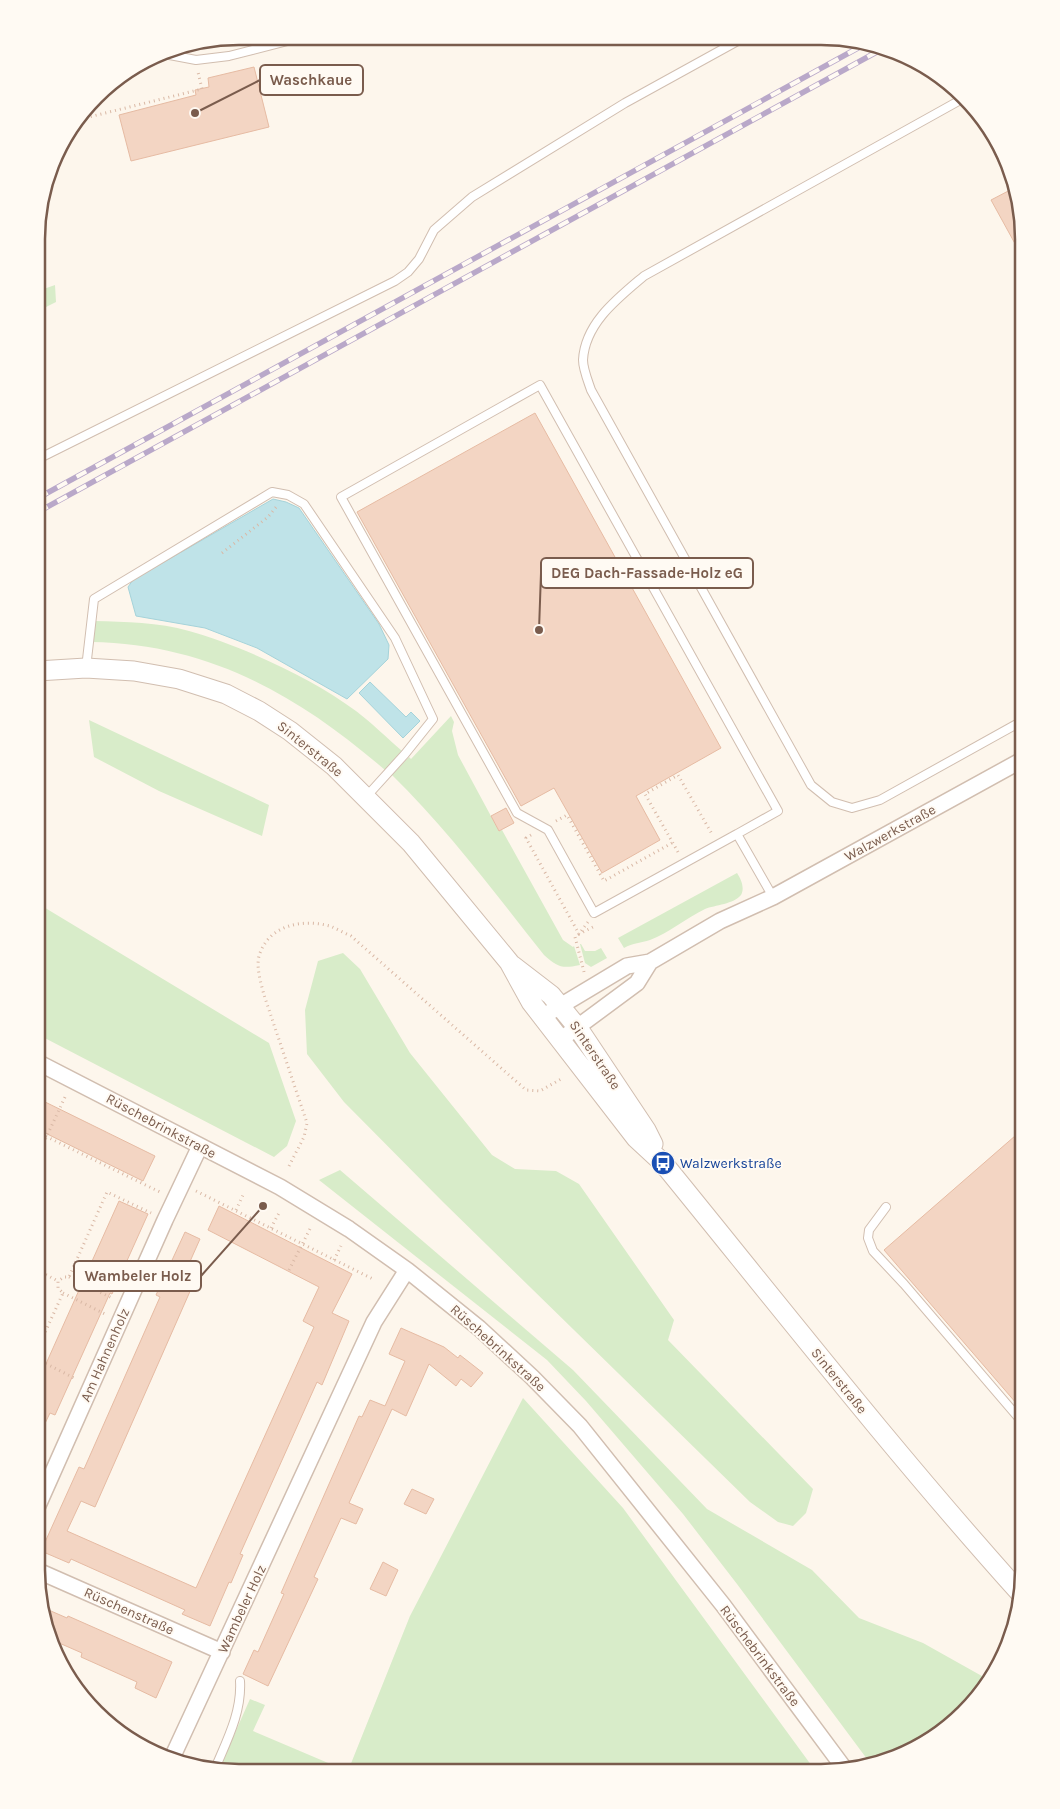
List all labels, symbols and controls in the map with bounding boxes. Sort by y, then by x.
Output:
callout: Waschkaue [260,65,363,95]
text: Waschkaue [270,71,352,89]
callout: DEG Dach-Fassade-Holz eG [541,558,753,588]
text: DEG Dach-Fassade-Holz eG [551,564,743,582]
street label: Sinterstraße [274,717,346,781]
street label: Walzwerkstraße [841,801,939,865]
street label: Sinterstraße [566,1017,624,1093]
street label: Rüschebrinkstraße [103,1090,219,1162]
bus stop icon: Walzwerkstraße [650,1150,676,1176]
place label: Walzwerkstraße [680,1155,782,1172]
callout: Wambeler Holz [74,1261,201,1291]
text: Wambeler Holz [84,1267,192,1285]
street label: Rüschebrinkstraße [447,1301,549,1395]
street label: Am Hahnenholz [77,1306,133,1404]
street label: Sinterstraße [807,1345,871,1417]
street label: Wambeler Holz [214,1562,270,1656]
street label: Rüschenstraße [81,1584,177,1638]
street label: Rüschebrinkstraße [716,1602,804,1710]

